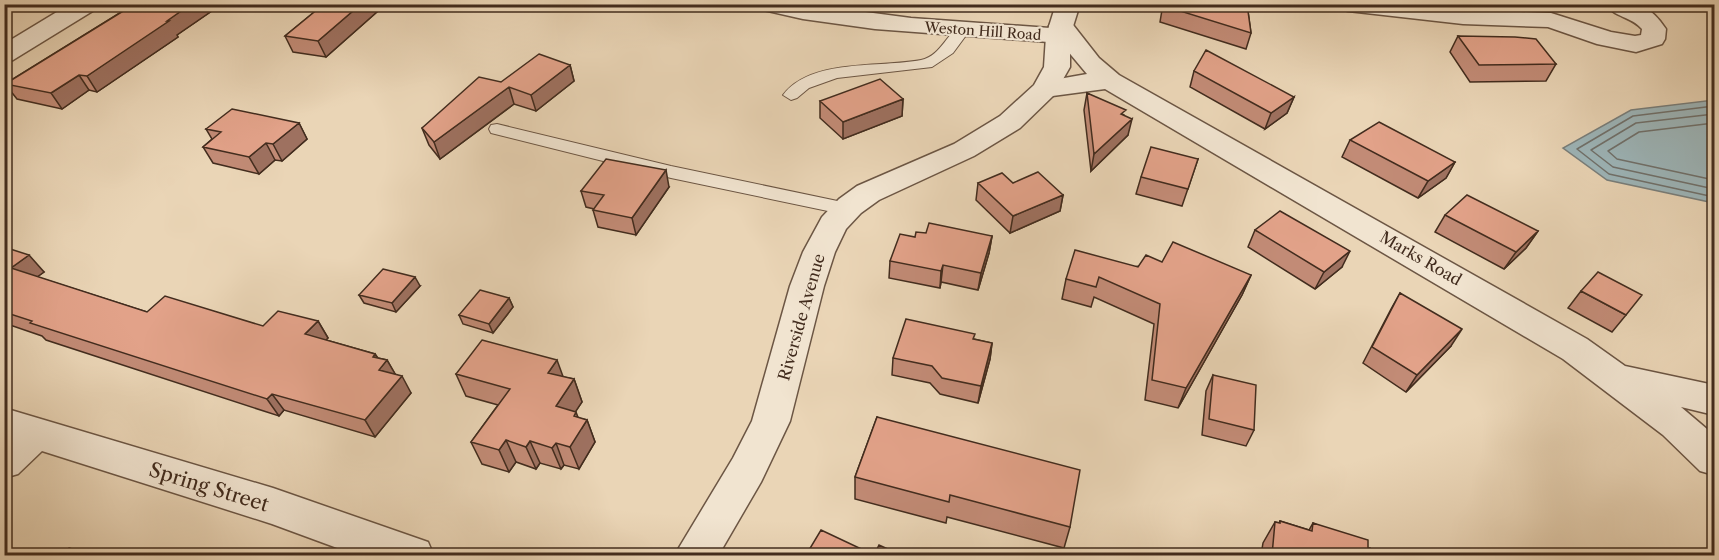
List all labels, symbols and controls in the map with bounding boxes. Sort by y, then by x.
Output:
street label: Weston Hill Road [923,18,1042,44]
street label: Marks Road [1376,227,1466,290]
street label: Riverside Avenue [773,251,829,383]
street label: Spring Street [146,457,272,517]

